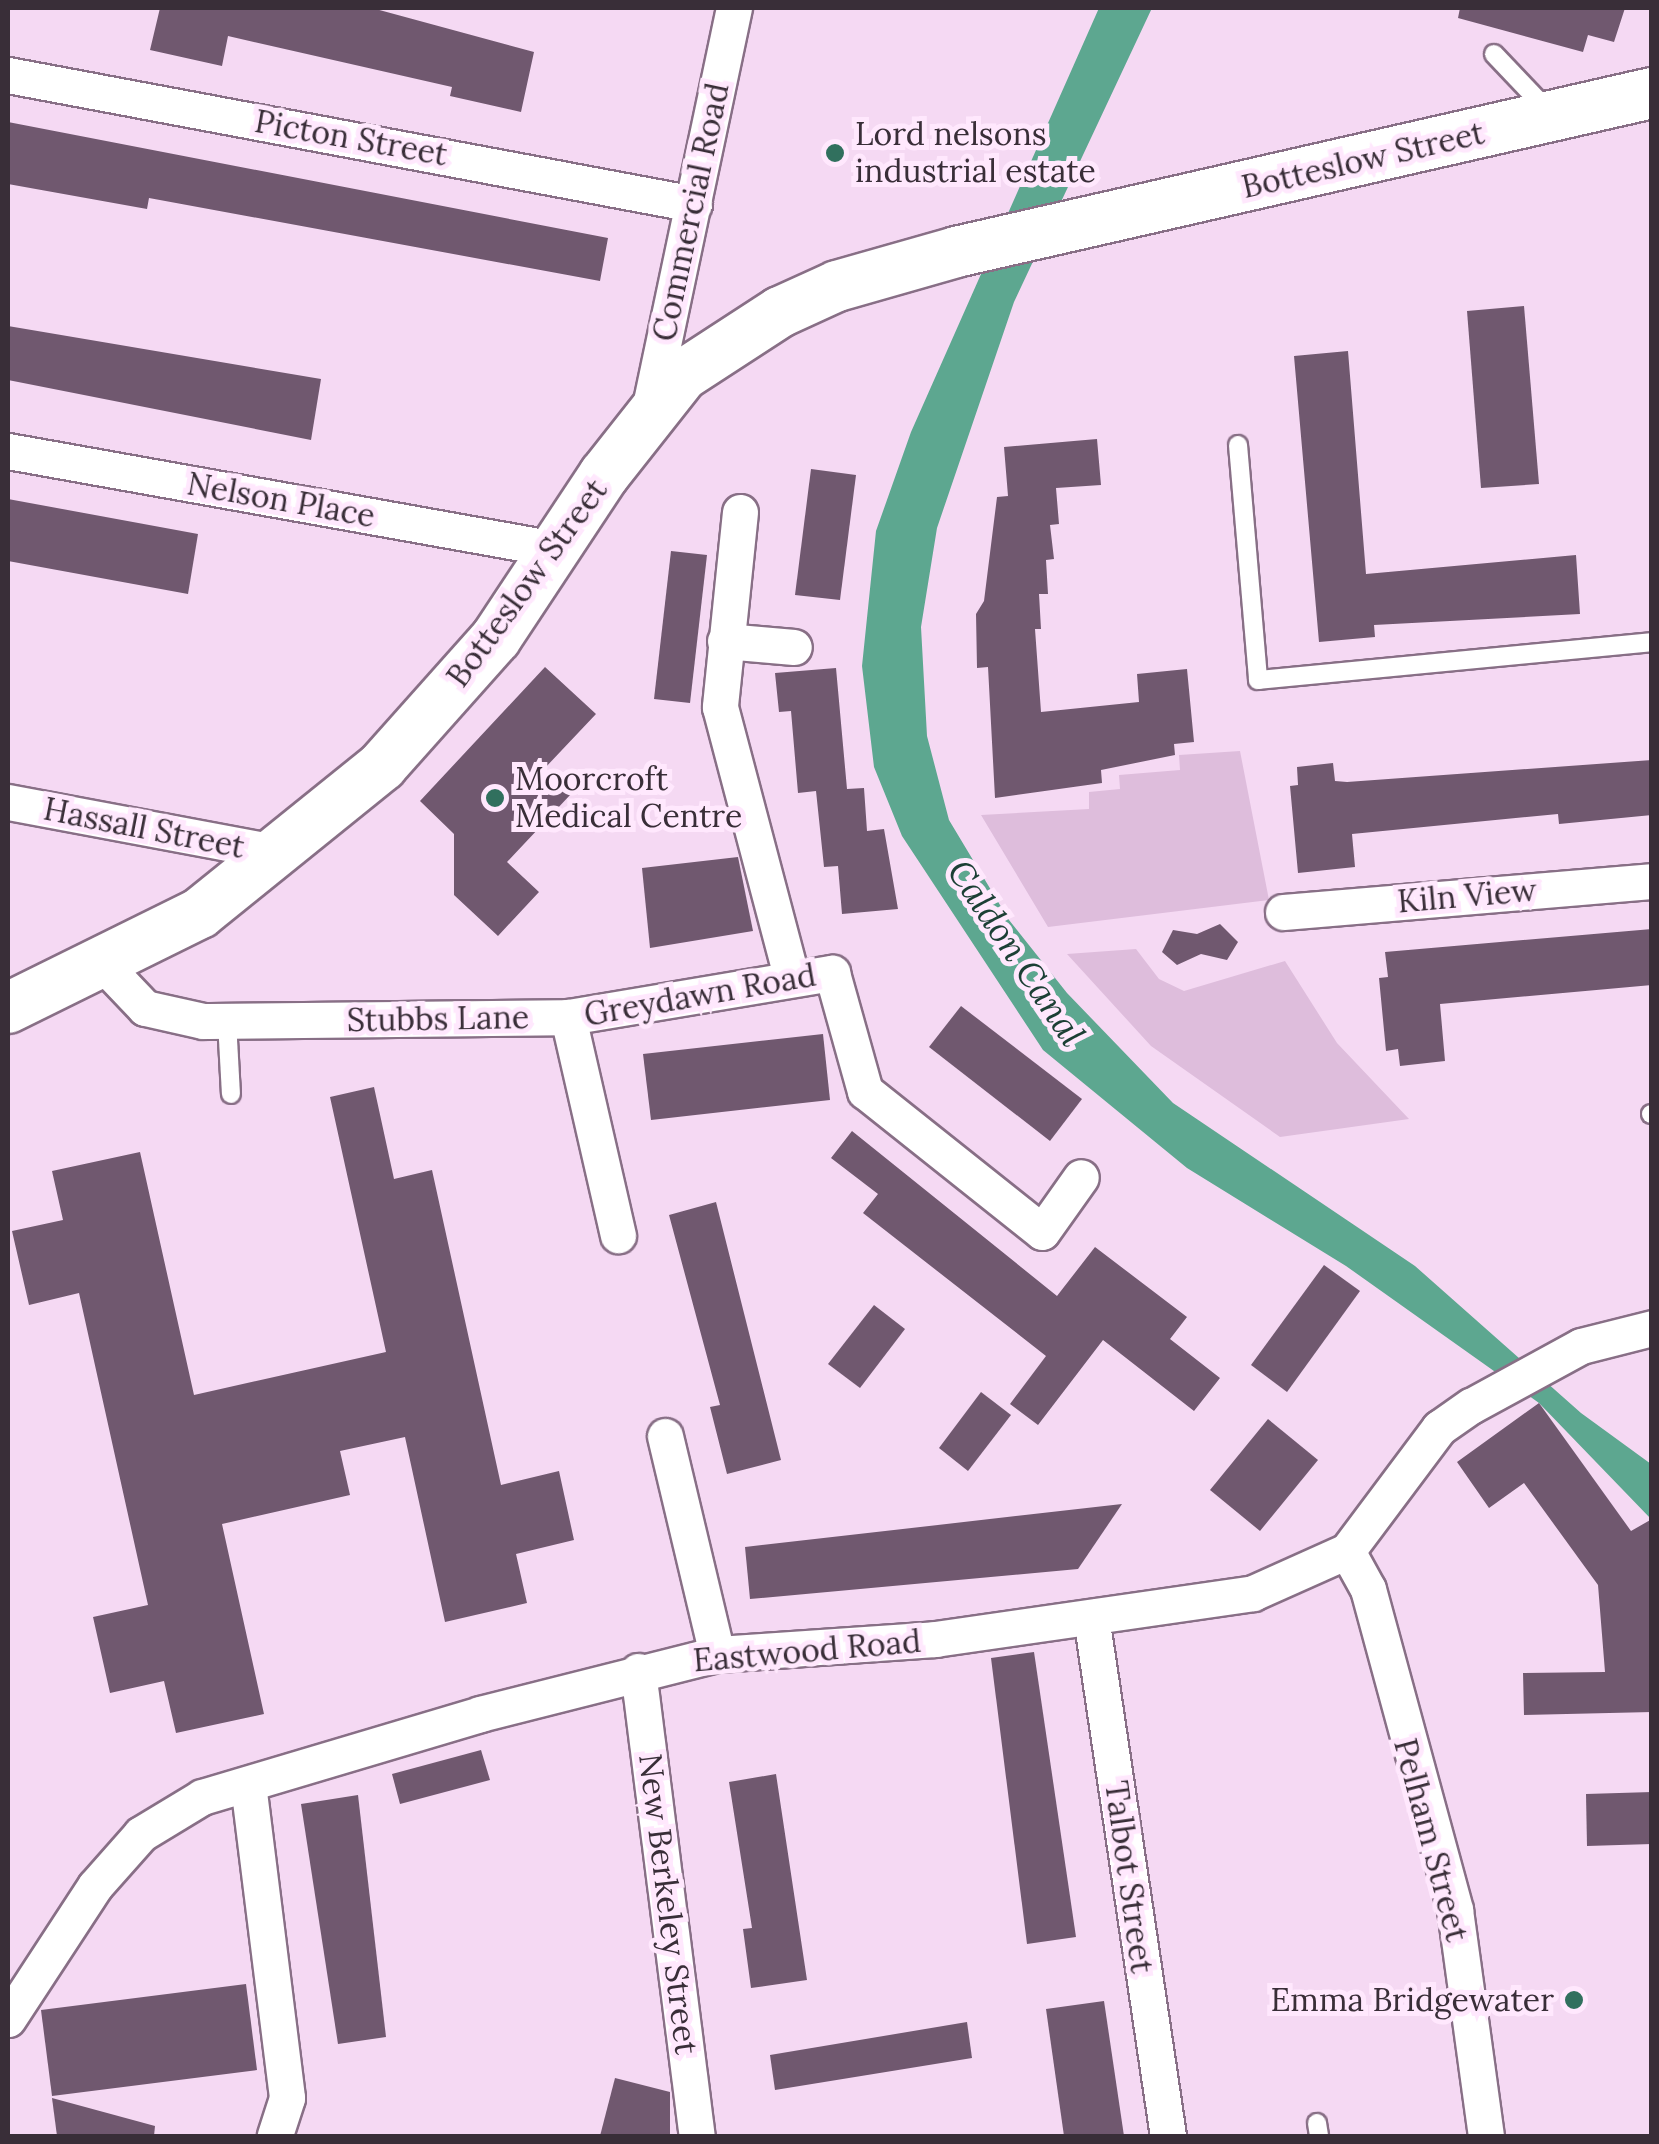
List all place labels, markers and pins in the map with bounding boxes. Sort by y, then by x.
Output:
place label: Lord nelsons industrial estate [855,116,1096,191]
marker: Lord nelsons industrial estate [824,142,846,164]
place label: Moorcroft Medical Centre [515,761,742,836]
marker: Moorcroft Medical Centre [484,787,506,809]
place label: Emma Bridgewater [1270,1981,1554,2019]
marker: Emma Bridgewater [1563,1989,1585,2011]

